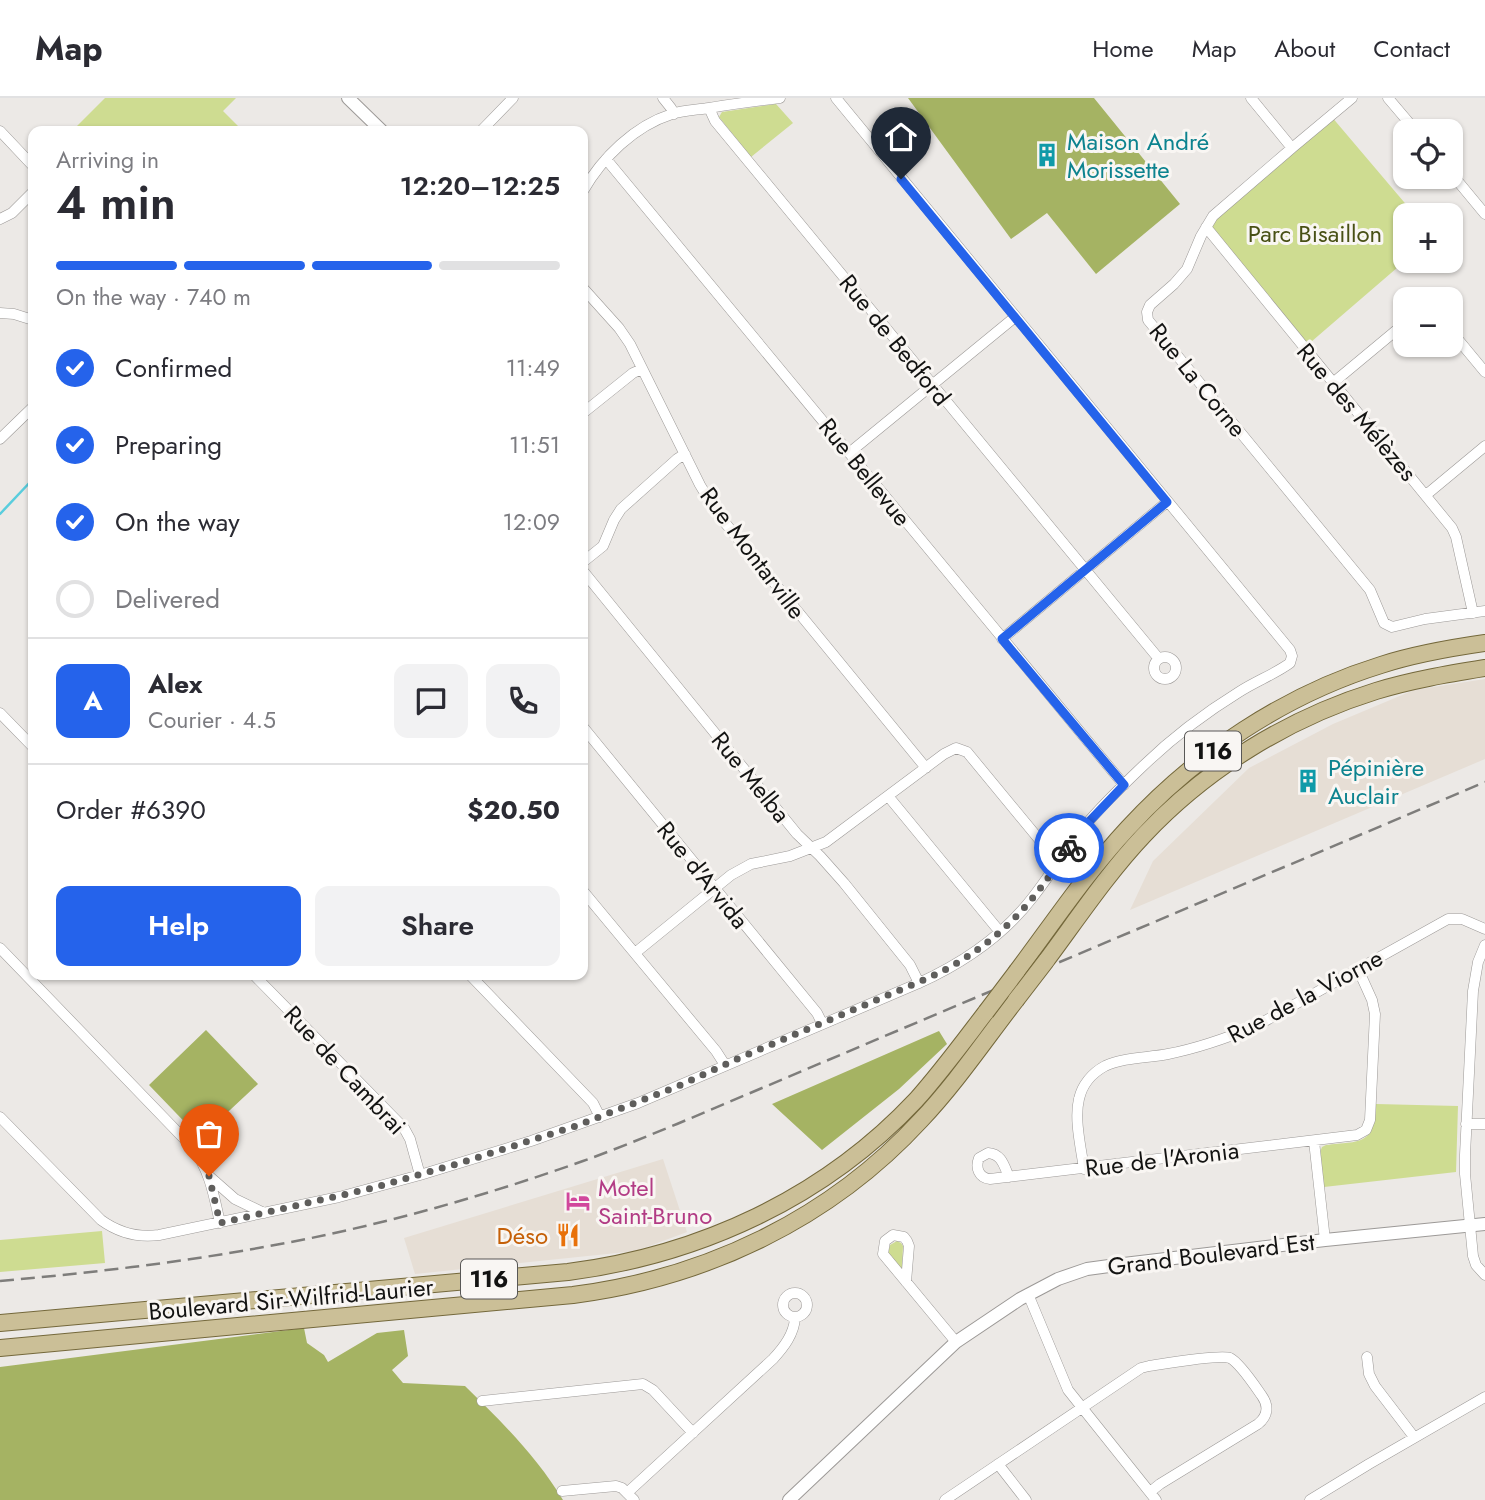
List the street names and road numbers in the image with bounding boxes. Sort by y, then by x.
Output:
street label: Rue de Bedford [831,267,959,413]
street label: Rue La Corne [1141,315,1255,445]
street label: Rue des Mélèzes [1289,335,1425,489]
street label: Rue Bellevue [811,411,919,533]
street label: Rue Montarville [692,480,814,626]
street label: Rue Melba [703,724,799,830]
road number: 116 [1185,732,1241,771]
street label: Rue d'Arvida [649,814,757,936]
street label: Rue de la Viorne [1221,940,1389,1052]
street label: Rue de Cambrai [276,998,414,1142]
street label: Rue de l'Aronia [1083,1132,1241,1186]
street label: Grand Boulevard Est [1105,1224,1317,1284]
road number: 116 [461,1260,517,1298]
street label: Boulevard Sir-Wilfrid-Laurier [147,1269,436,1329]

